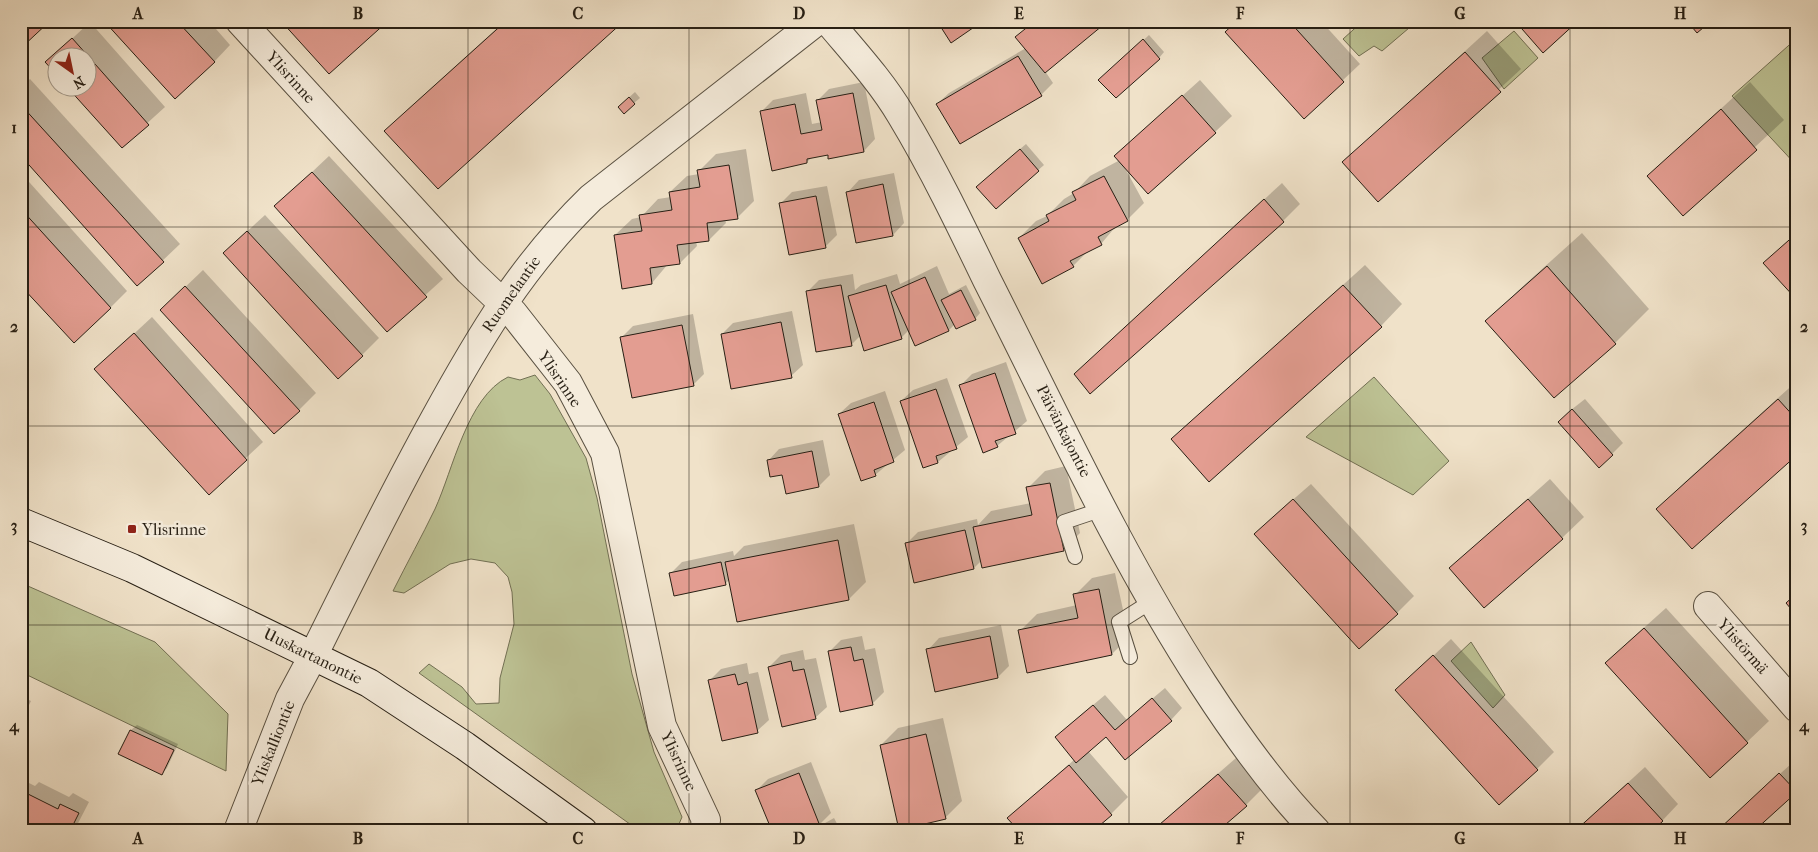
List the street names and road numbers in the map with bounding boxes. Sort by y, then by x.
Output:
street label: Ylisrinne [262,46,319,107]
street label: Ruomelantie [478,252,544,336]
street label: Ylisrinne [534,346,586,411]
street label: Päivänkajontie [1033,382,1095,480]
street label: Ylistörmä [1713,614,1773,678]
street label: Uuskartanontie [260,624,366,688]
street label: Yliskalliontie [247,697,299,789]
street label: Ylisrinne [656,727,701,794]

